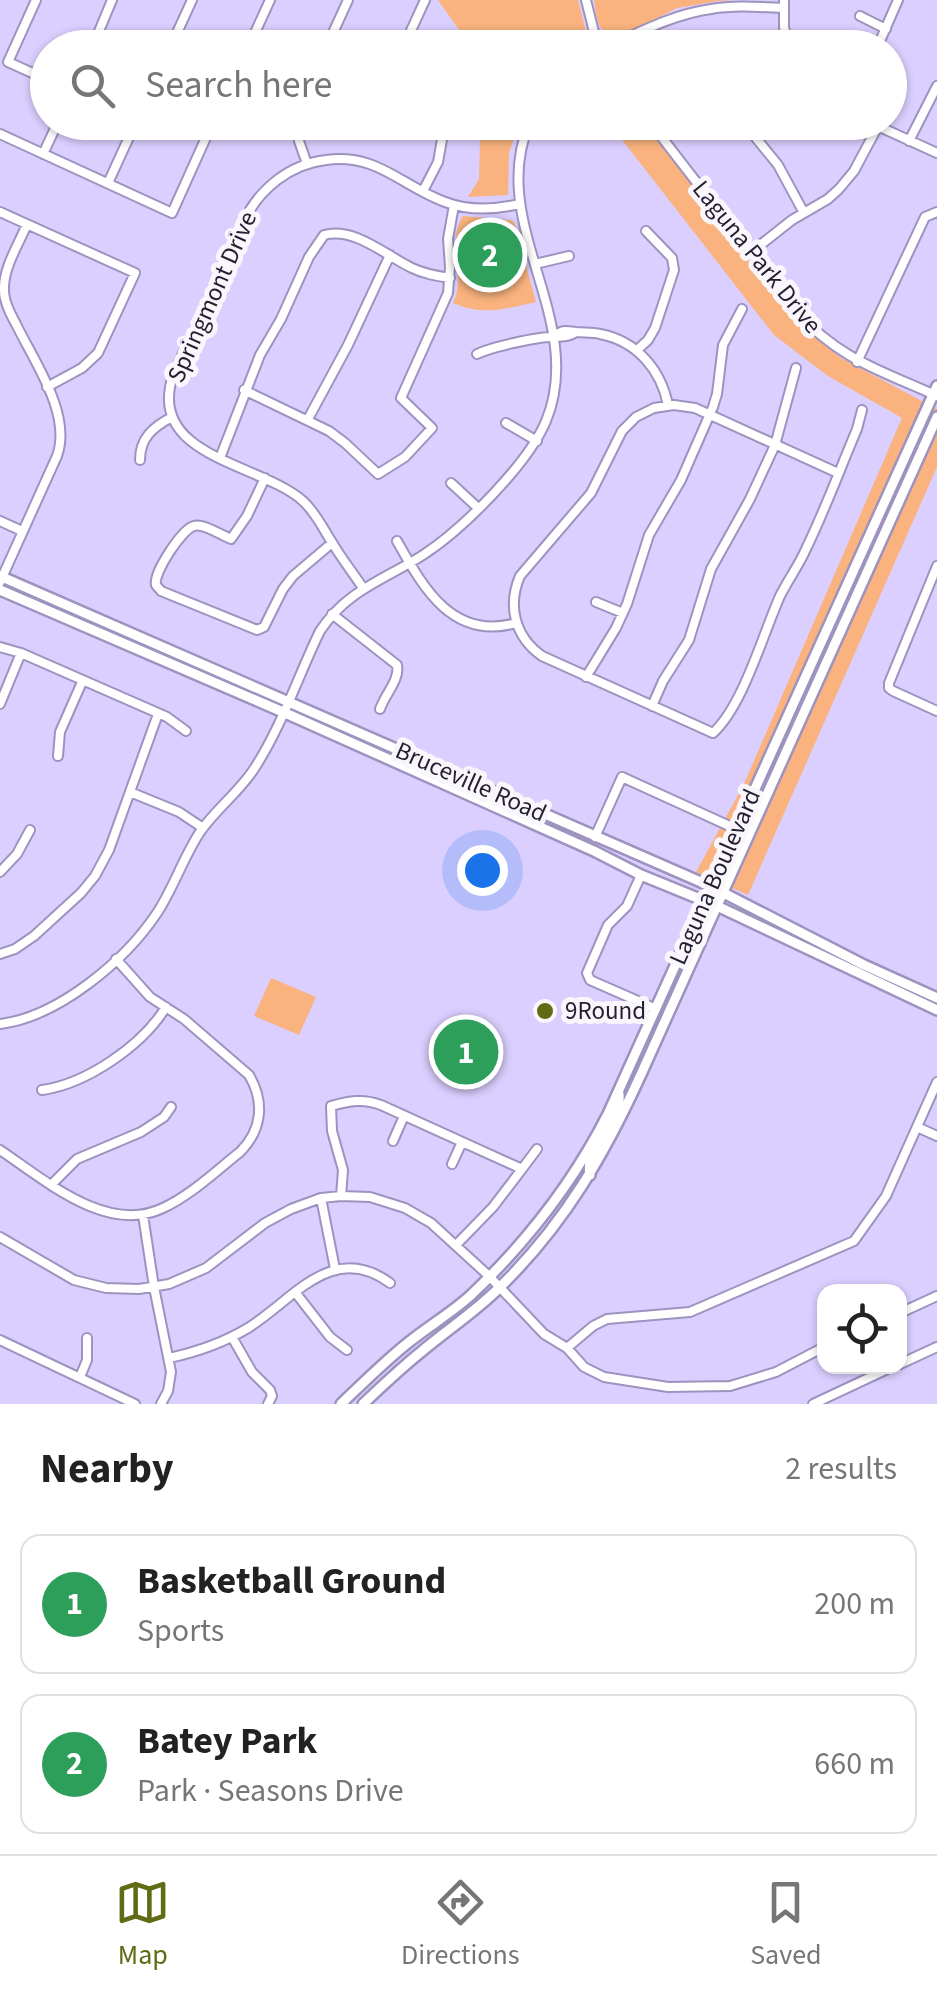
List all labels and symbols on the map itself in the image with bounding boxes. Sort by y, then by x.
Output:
street label: Laguna Park Drive [684,173,830,341]
street label: Springmont Drive [158,206,266,388]
pin: 2 [458,218,522,292]
street label: Bruceville Road [390,733,552,831]
street label: Laguna Boulevard [660,783,770,971]
your location [457,845,508,896]
place label: 9Round [565,993,646,1029]
marker: 9Round [534,1000,556,1022]
pin: 1 [434,1014,498,1090]

